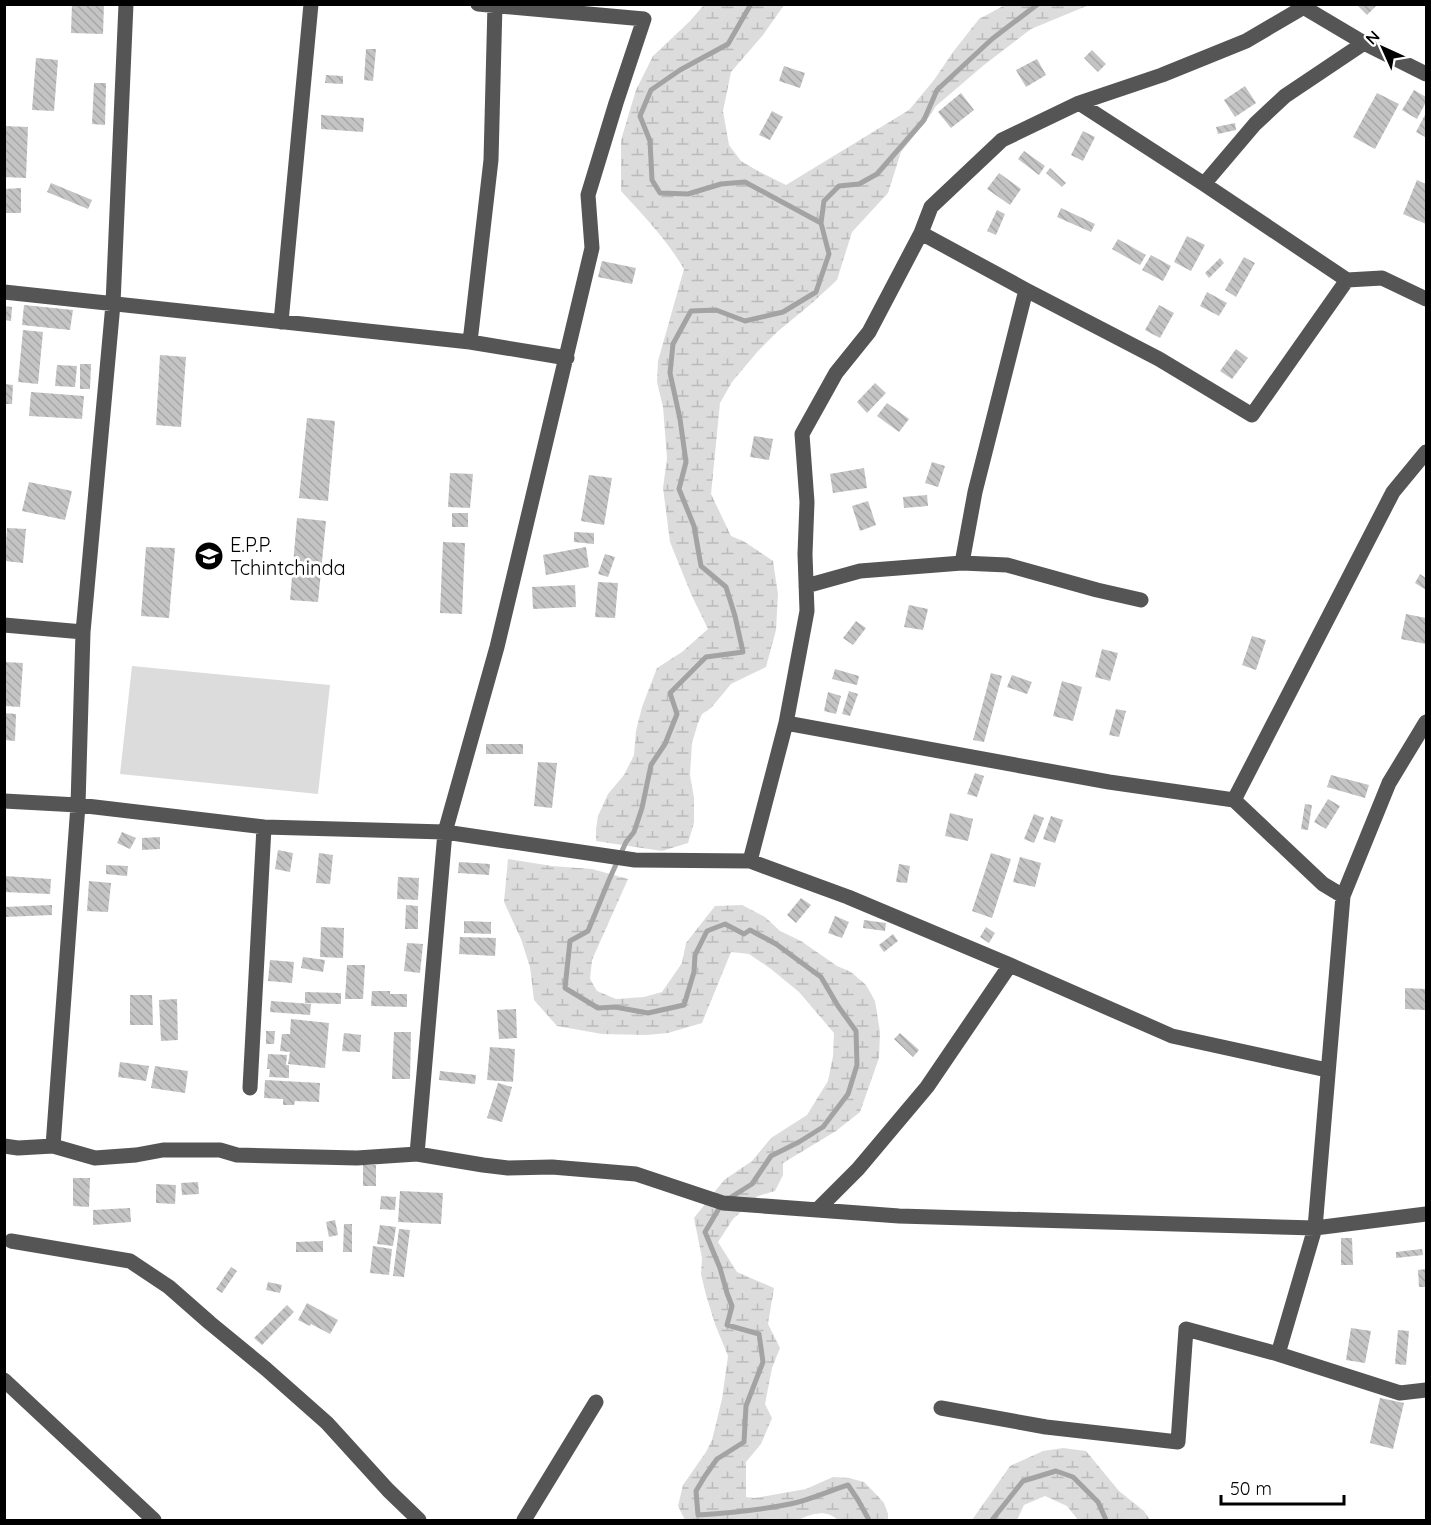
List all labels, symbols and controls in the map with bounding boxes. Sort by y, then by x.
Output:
north arrow [1353,18,1413,78]
text: N [1361,26,1384,49]
place label: E.P.P. Tchintchinda [230,532,346,580]
school or university icon: E.P.P. Tchintchinda [193,540,225,572]
scale bar [1221,1468,1344,1506]
text: 50 m [1230,1477,1272,1500]

